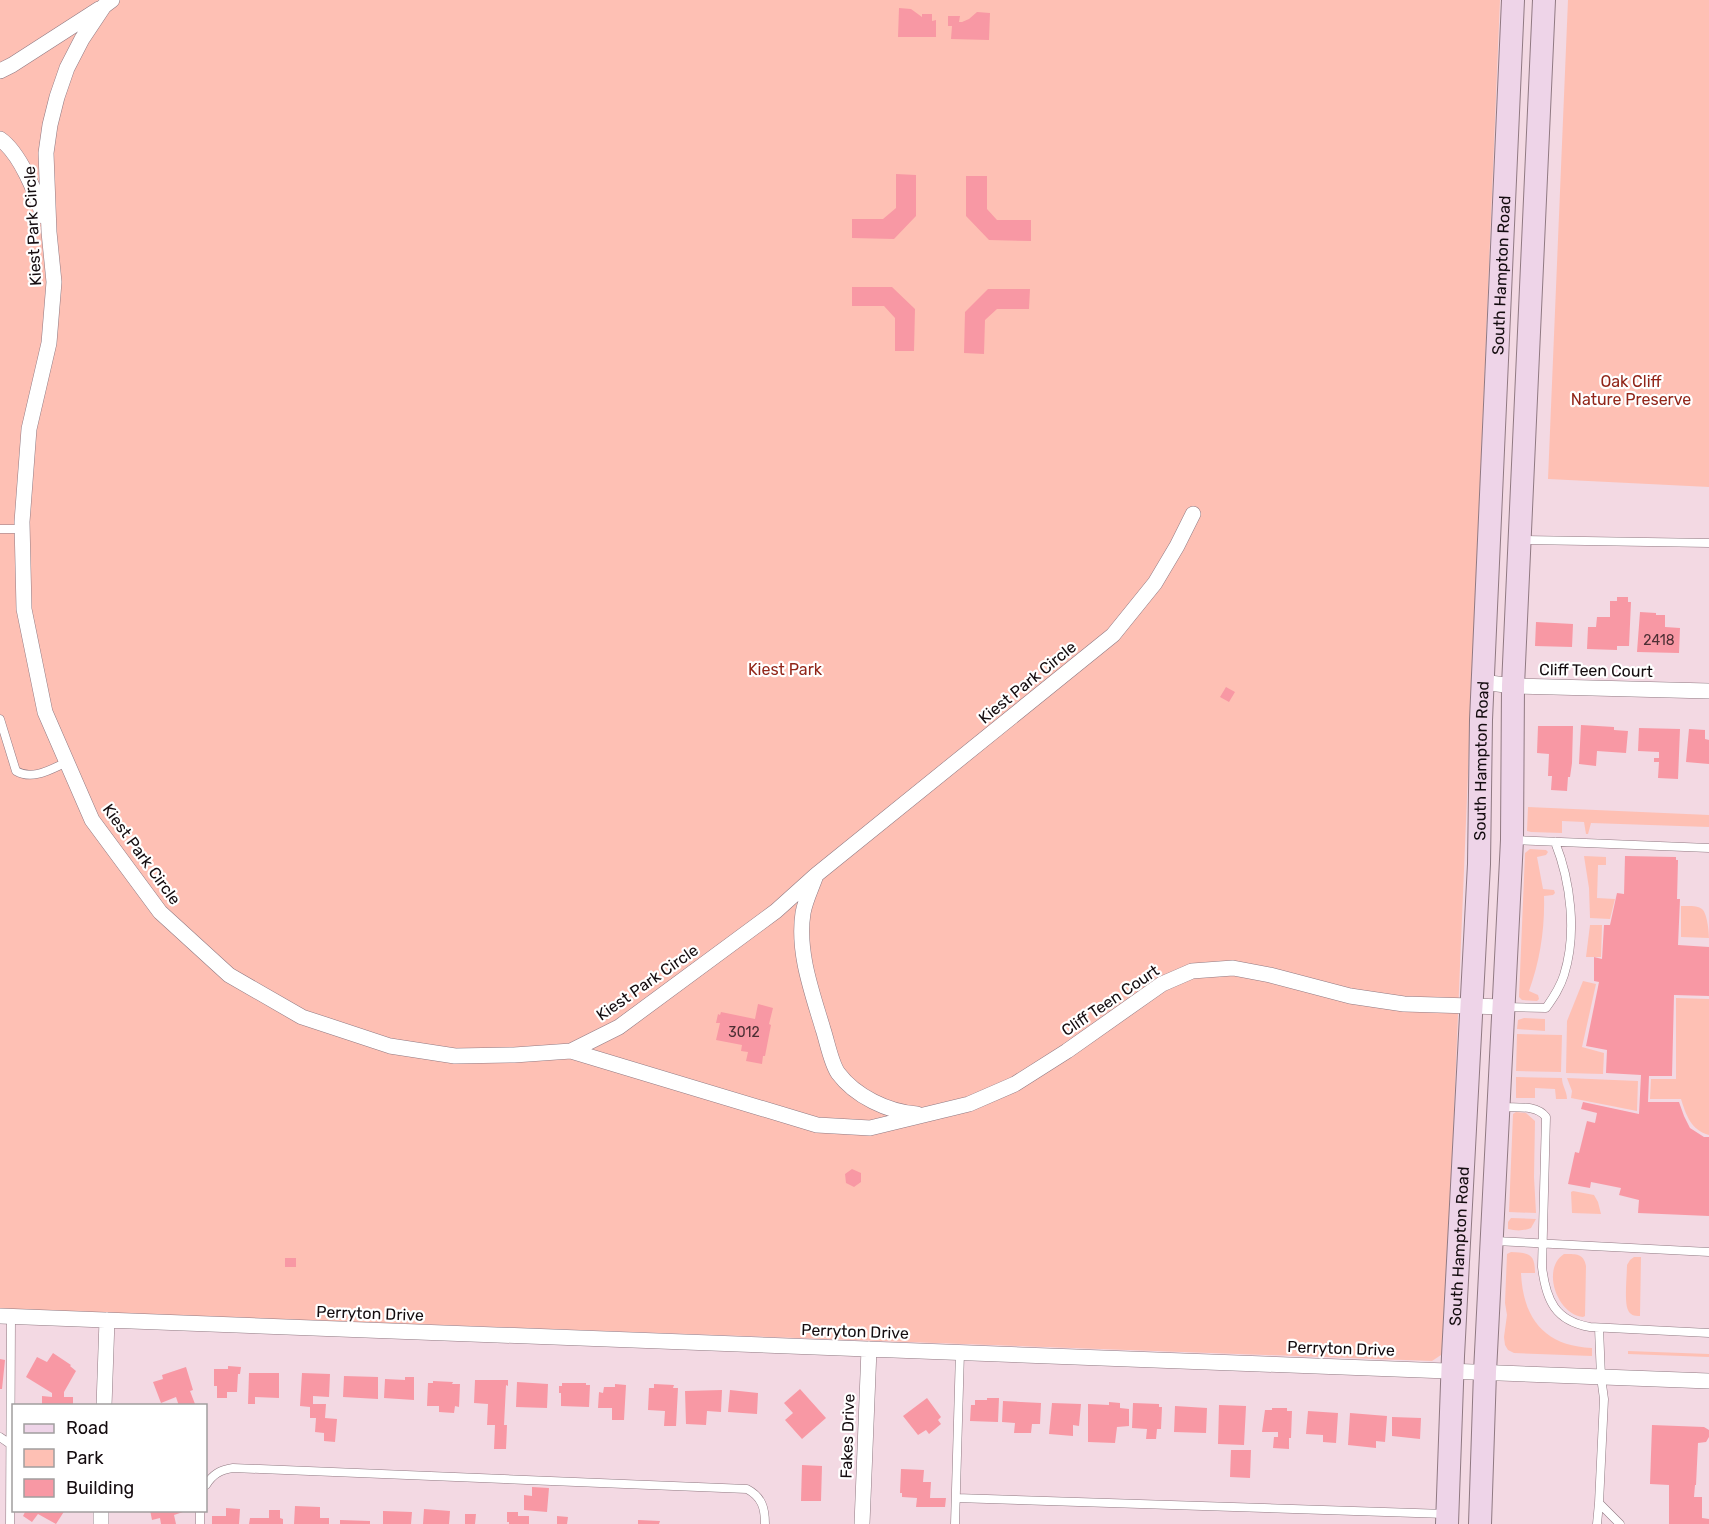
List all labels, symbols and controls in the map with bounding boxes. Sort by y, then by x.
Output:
street label: Kiest Park Circle [20,166,45,286]
street label: South Hampton Road [1488,195,1514,355]
park label: Oak Cliff Nature Preserve [1571,372,1691,409]
house number: 2418 [1643,632,1675,649]
street label: Kiest Park Circle [975,637,1080,728]
park label: Kiest Park [748,660,823,679]
street label: Cliff Teen Court [1539,660,1653,681]
street label: South Hampton Road [1470,681,1493,841]
street label: Kiest Park Circle [99,800,185,908]
street label: Kiest Park Circle [593,940,702,1025]
street label: Cliff Teen Court [1058,961,1163,1040]
house number: 3012 [728,1024,760,1041]
street label: South Hampton Road [1446,1166,1473,1327]
street label: Perryton Drive [316,1302,424,1325]
street label: Perryton Drive [801,1320,909,1343]
street label: Perryton Drive [1287,1337,1395,1360]
street label: Fakes Drive [837,1393,858,1479]
legend [12,1404,207,1512]
text: Road [66,1417,109,1439]
text: Park [66,1447,104,1469]
text: Building [66,1477,134,1499]

